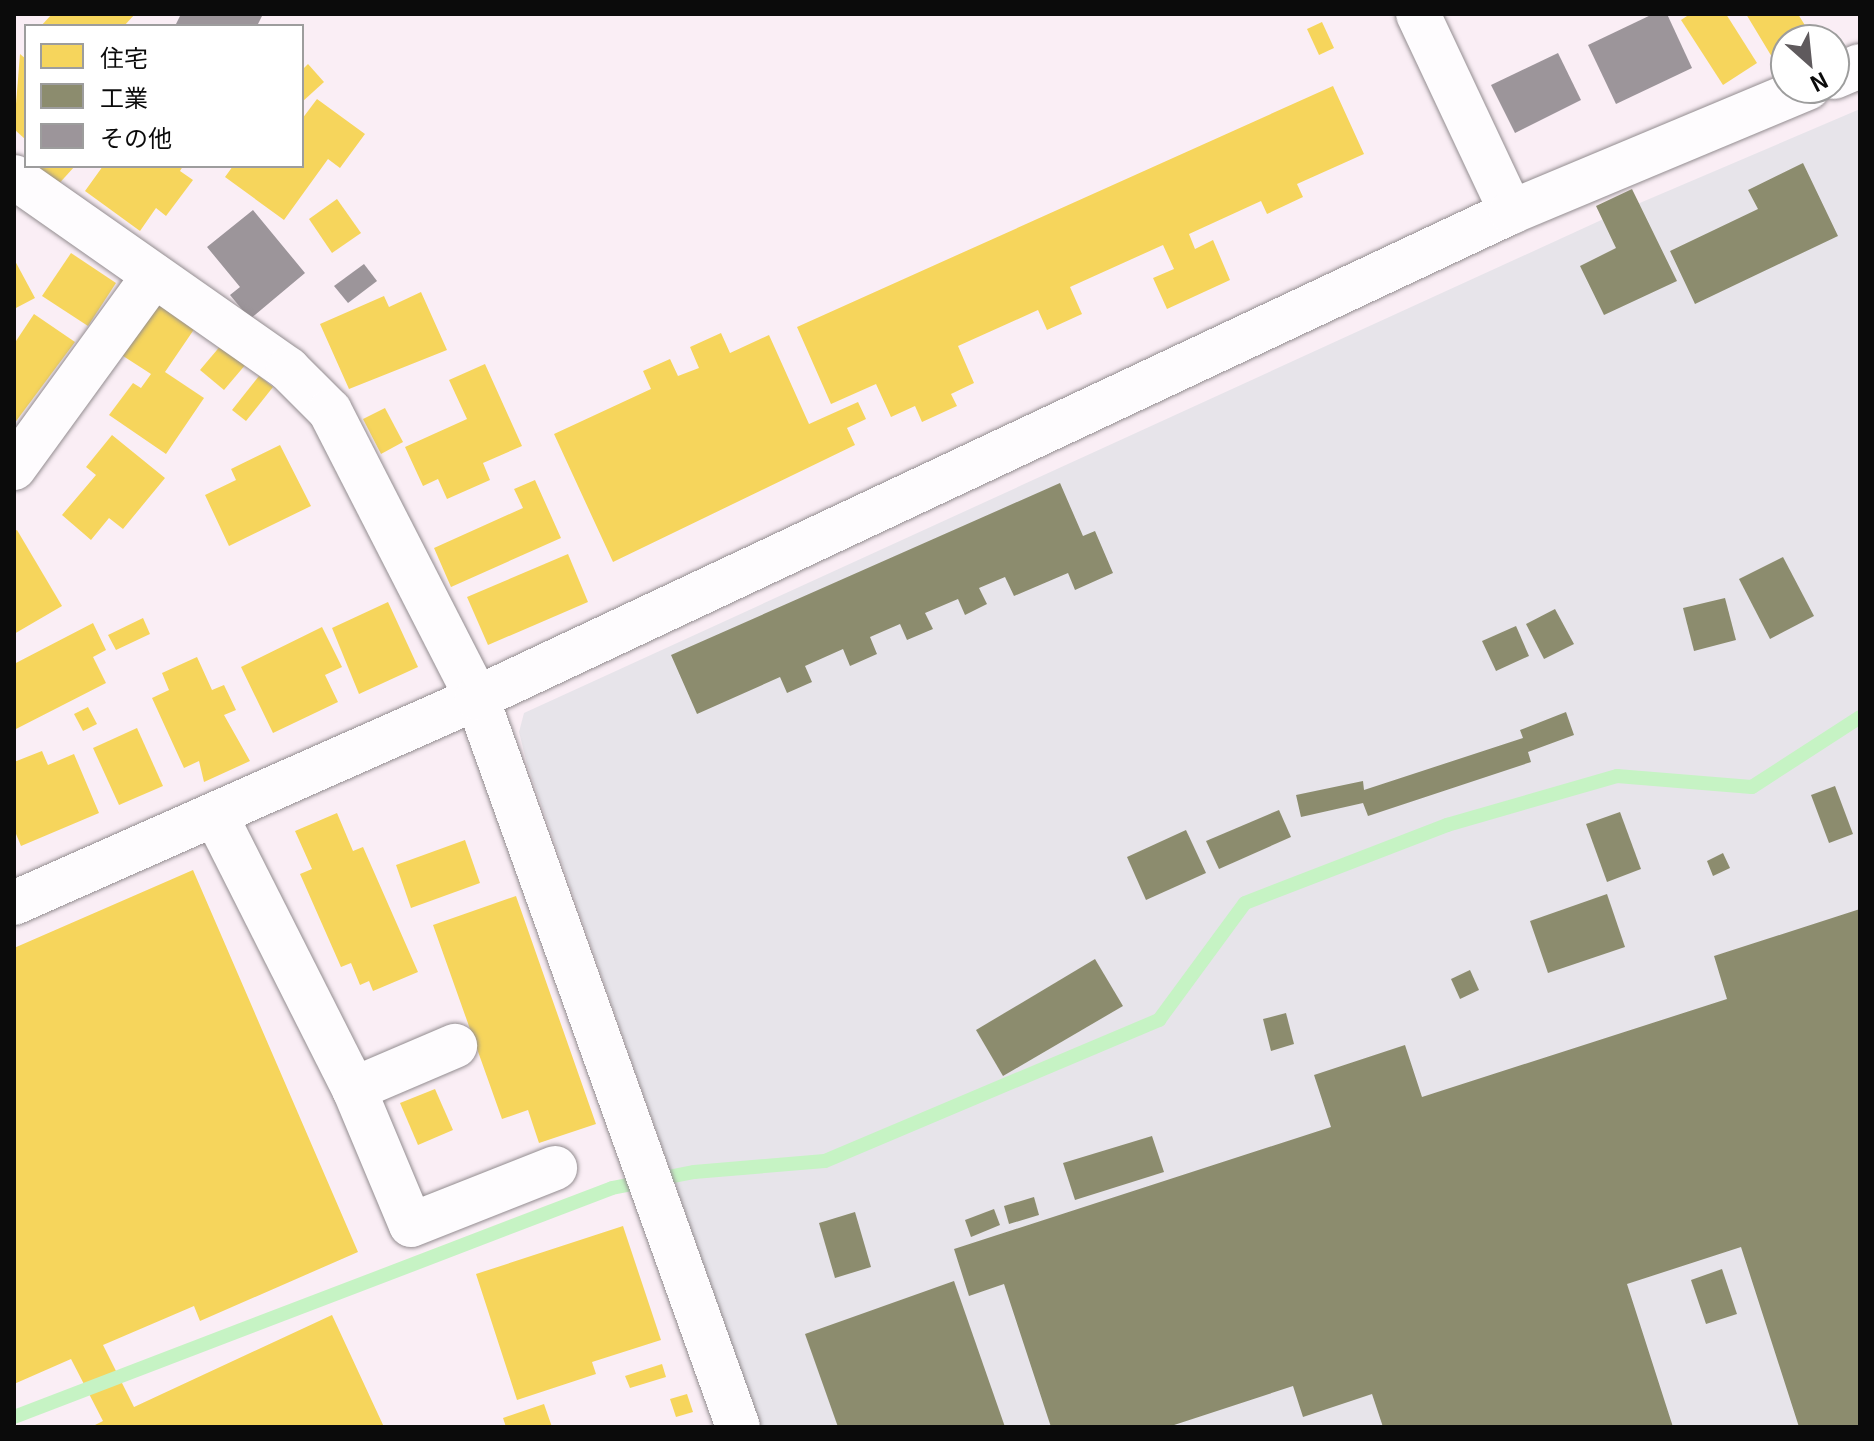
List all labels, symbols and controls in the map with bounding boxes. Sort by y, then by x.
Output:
legend [24,24,304,168]
north arrow [1770,24,1850,104]
text: 住宅 [100,39,148,74]
text: N [1805,66,1835,102]
text: 工業 [100,79,148,114]
text: その他 [100,119,172,154]

